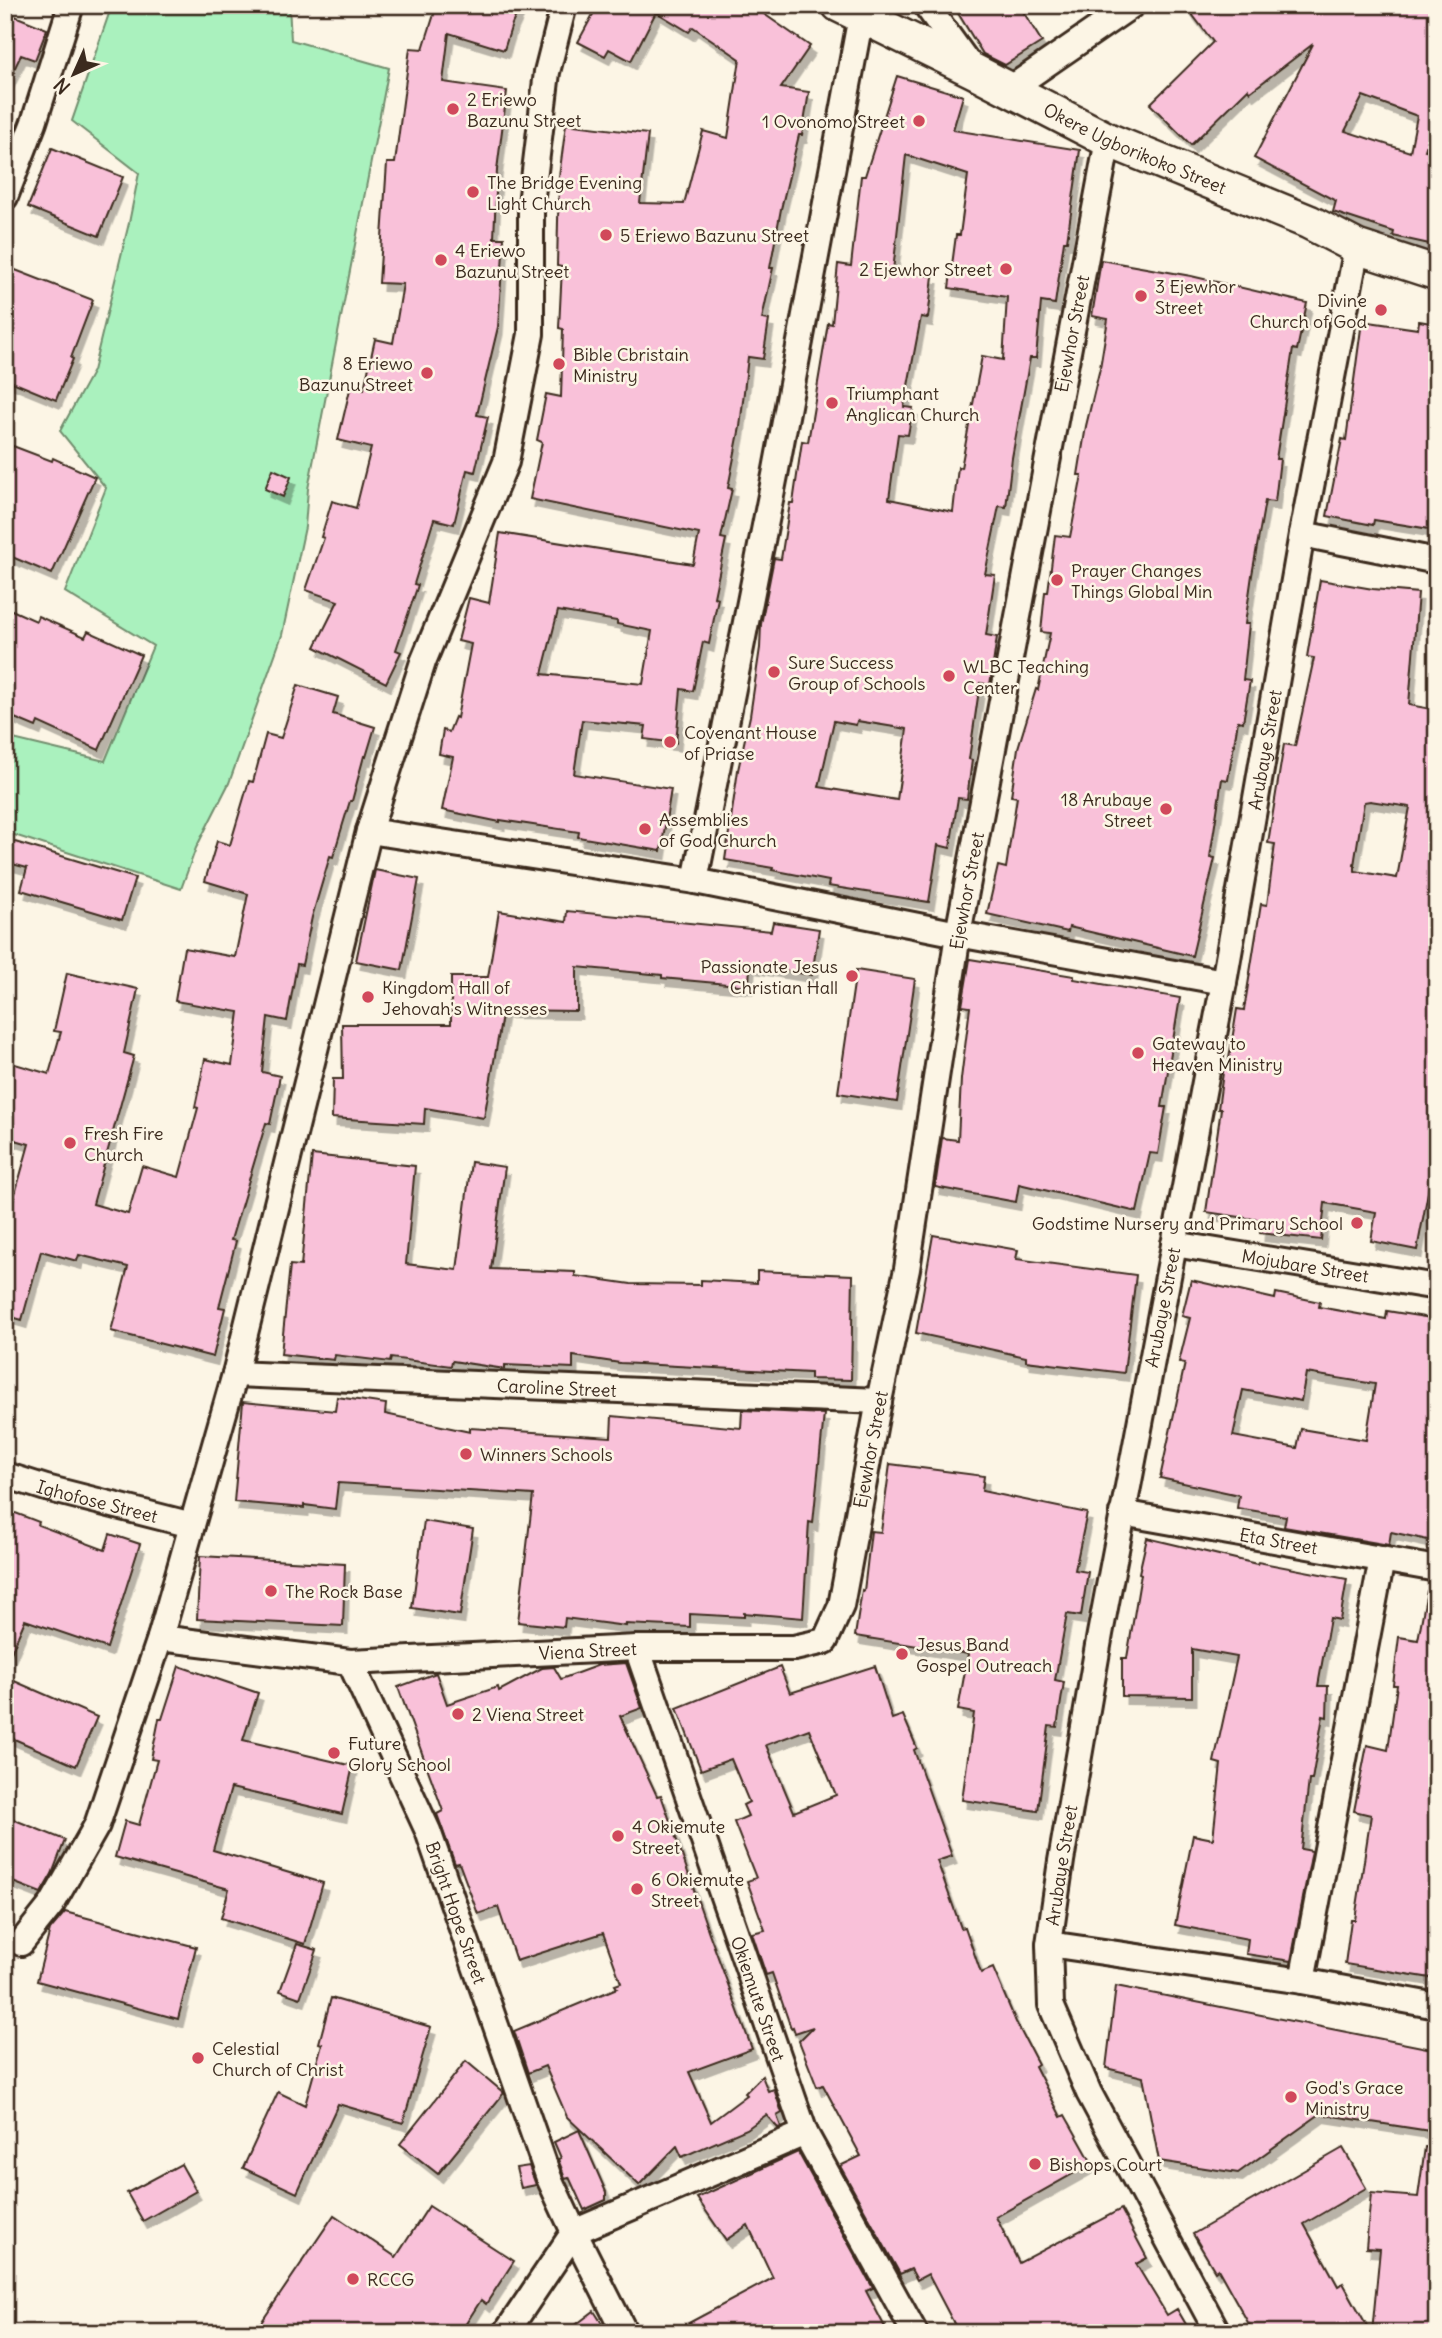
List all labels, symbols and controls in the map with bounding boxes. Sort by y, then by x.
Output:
north arrow [38,38,108,108]
text: N [49,73,75,99]
place label: 2 Eriewo Bazunu Street [467,88,581,132]
street label: Okere Ugborikoko Street [1040,97,1230,199]
marker: 2 Eriewo Bazunu Street [445,101,461,117]
place label: 1 Ovonomo Street [762,110,905,133]
marker: 1 Ovonomo Street [911,113,927,129]
place label: The Bridge Evening Light Church [487,171,642,215]
marker: The Bridge Evening Light Church [465,184,481,200]
place label: 5 Eriewo Bazunu Street [620,224,809,247]
marker: 5 Eriewo Bazunu Street [598,227,614,243]
place label: 4 Eriewo Bazunu Street [455,239,569,283]
marker: 4 Eriewo Bazunu Street [433,252,449,268]
place label: 2 Ejewhor Street [859,258,992,281]
marker: 2 Ejewhor Street [998,261,1014,277]
street label: Ejewhor Street [1049,273,1094,394]
place label: 3 Ejewhor Street [1155,275,1236,319]
marker: 3 Ejewhor Street [1133,288,1149,304]
place label: Divine Church of God [1249,289,1367,333]
marker: Divine Church of God [1373,302,1389,318]
place label: Bible Cbristain Ministry [573,343,689,387]
place label: 8 Eriewo Bazunu Street [299,352,413,396]
marker: Bible Cbristain Ministry [551,356,567,372]
marker: 8 Eriewo Bazunu Street [419,365,435,381]
place label: Triumphant Anglican Church [846,382,979,426]
marker: Triumphant Anglican Church [824,395,840,411]
place label: Prayer Changes Things Global Min [1071,559,1212,603]
marker: Prayer Changes Things Global Min [1049,572,1065,588]
place label: Sure Success Group of Schools [788,651,926,695]
place label: WLBC Teaching Center [963,655,1089,699]
marker: Sure Success Group of Schools [766,664,782,680]
marker: WLBC Teaching Center [941,668,957,684]
street label: Arubaye Street [1243,688,1286,812]
place label: Covenant House of Priase [684,721,817,765]
marker: Covenant House of Priase [662,734,678,750]
place label: 18 Arubaye Street [1061,788,1152,832]
marker: 18 Arubaye Street [1158,801,1174,817]
place label: Assemblies of God Church [659,808,777,852]
marker: Assemblies of God Church [637,821,653,837]
street label: Ejewhor Street [944,830,989,951]
place label: Passionate Jesus Christian Hall [701,955,838,999]
marker: Passionate Jesus Christian Hall [844,968,860,984]
place label: Kingdom Hall of Jehovah's Witnesses [382,976,547,1020]
marker: Kingdom Hall of Jehovah's Witnesses [360,989,376,1005]
place label: Gateway to Heaven Ministry [1152,1032,1283,1076]
marker: Gateway to Heaven Ministry [1130,1045,1146,1061]
place label: Fresh Fire Church [84,1122,164,1166]
marker: Fresh Fire Church [62,1135,78,1151]
place label: Godstime Nursery and Primary School [1032,1212,1343,1235]
marker: Godstime Nursery and Primary School [1349,1215,1365,1231]
street label: Mojubare Street [1240,1244,1370,1287]
street label: Arubaye Street [1139,1245,1185,1369]
street label: Caroline Street [496,1373,617,1401]
street label: Ejewhor Street [848,1389,892,1510]
place label: Winners Schools [480,1443,613,1466]
marker: Winners Schools [458,1446,474,1462]
street label: Ighofose Street [34,1474,160,1527]
street label: Eta Street [1238,1523,1319,1559]
place label: The Rock Base [285,1580,403,1603]
marker: The Rock Base [263,1583,279,1599]
place label: Jesus Band Gospel Outreach [916,1633,1052,1677]
street label: Viena Street [538,1637,637,1664]
marker: Jesus Band Gospel Outreach [894,1646,910,1662]
place label: 2 Viena Street [472,1703,584,1726]
marker: 2 Viena Street [450,1706,466,1722]
place label: Future Glory School [348,1732,451,1776]
marker: Future Glory School [326,1745,342,1761]
street label: Arubaye Street [1040,1803,1082,1927]
place label: 4 Okiemute Street [632,1815,725,1859]
marker: 4 Okiemute Street [610,1828,626,1844]
street label: Bright Hope Street [421,1838,492,1987]
place label: 6 Okiemute Street [651,1868,744,1912]
marker: 6 Okiemute Street [629,1881,645,1897]
street label: Okiemute Street [726,1933,791,2064]
place label: Celestial Church of Christ [212,2037,344,2081]
marker: Celestial Church of Christ [190,2050,206,2066]
place label: God's Grace Ministry [1305,2076,1403,2120]
marker: God's Grace Ministry [1283,2089,1299,2105]
place label: Bishops Court [1049,2153,1162,2176]
marker: Bishops Court [1027,2156,1043,2172]
place label: RCCG [367,2268,414,2291]
marker: RCCG [345,2271,361,2287]

